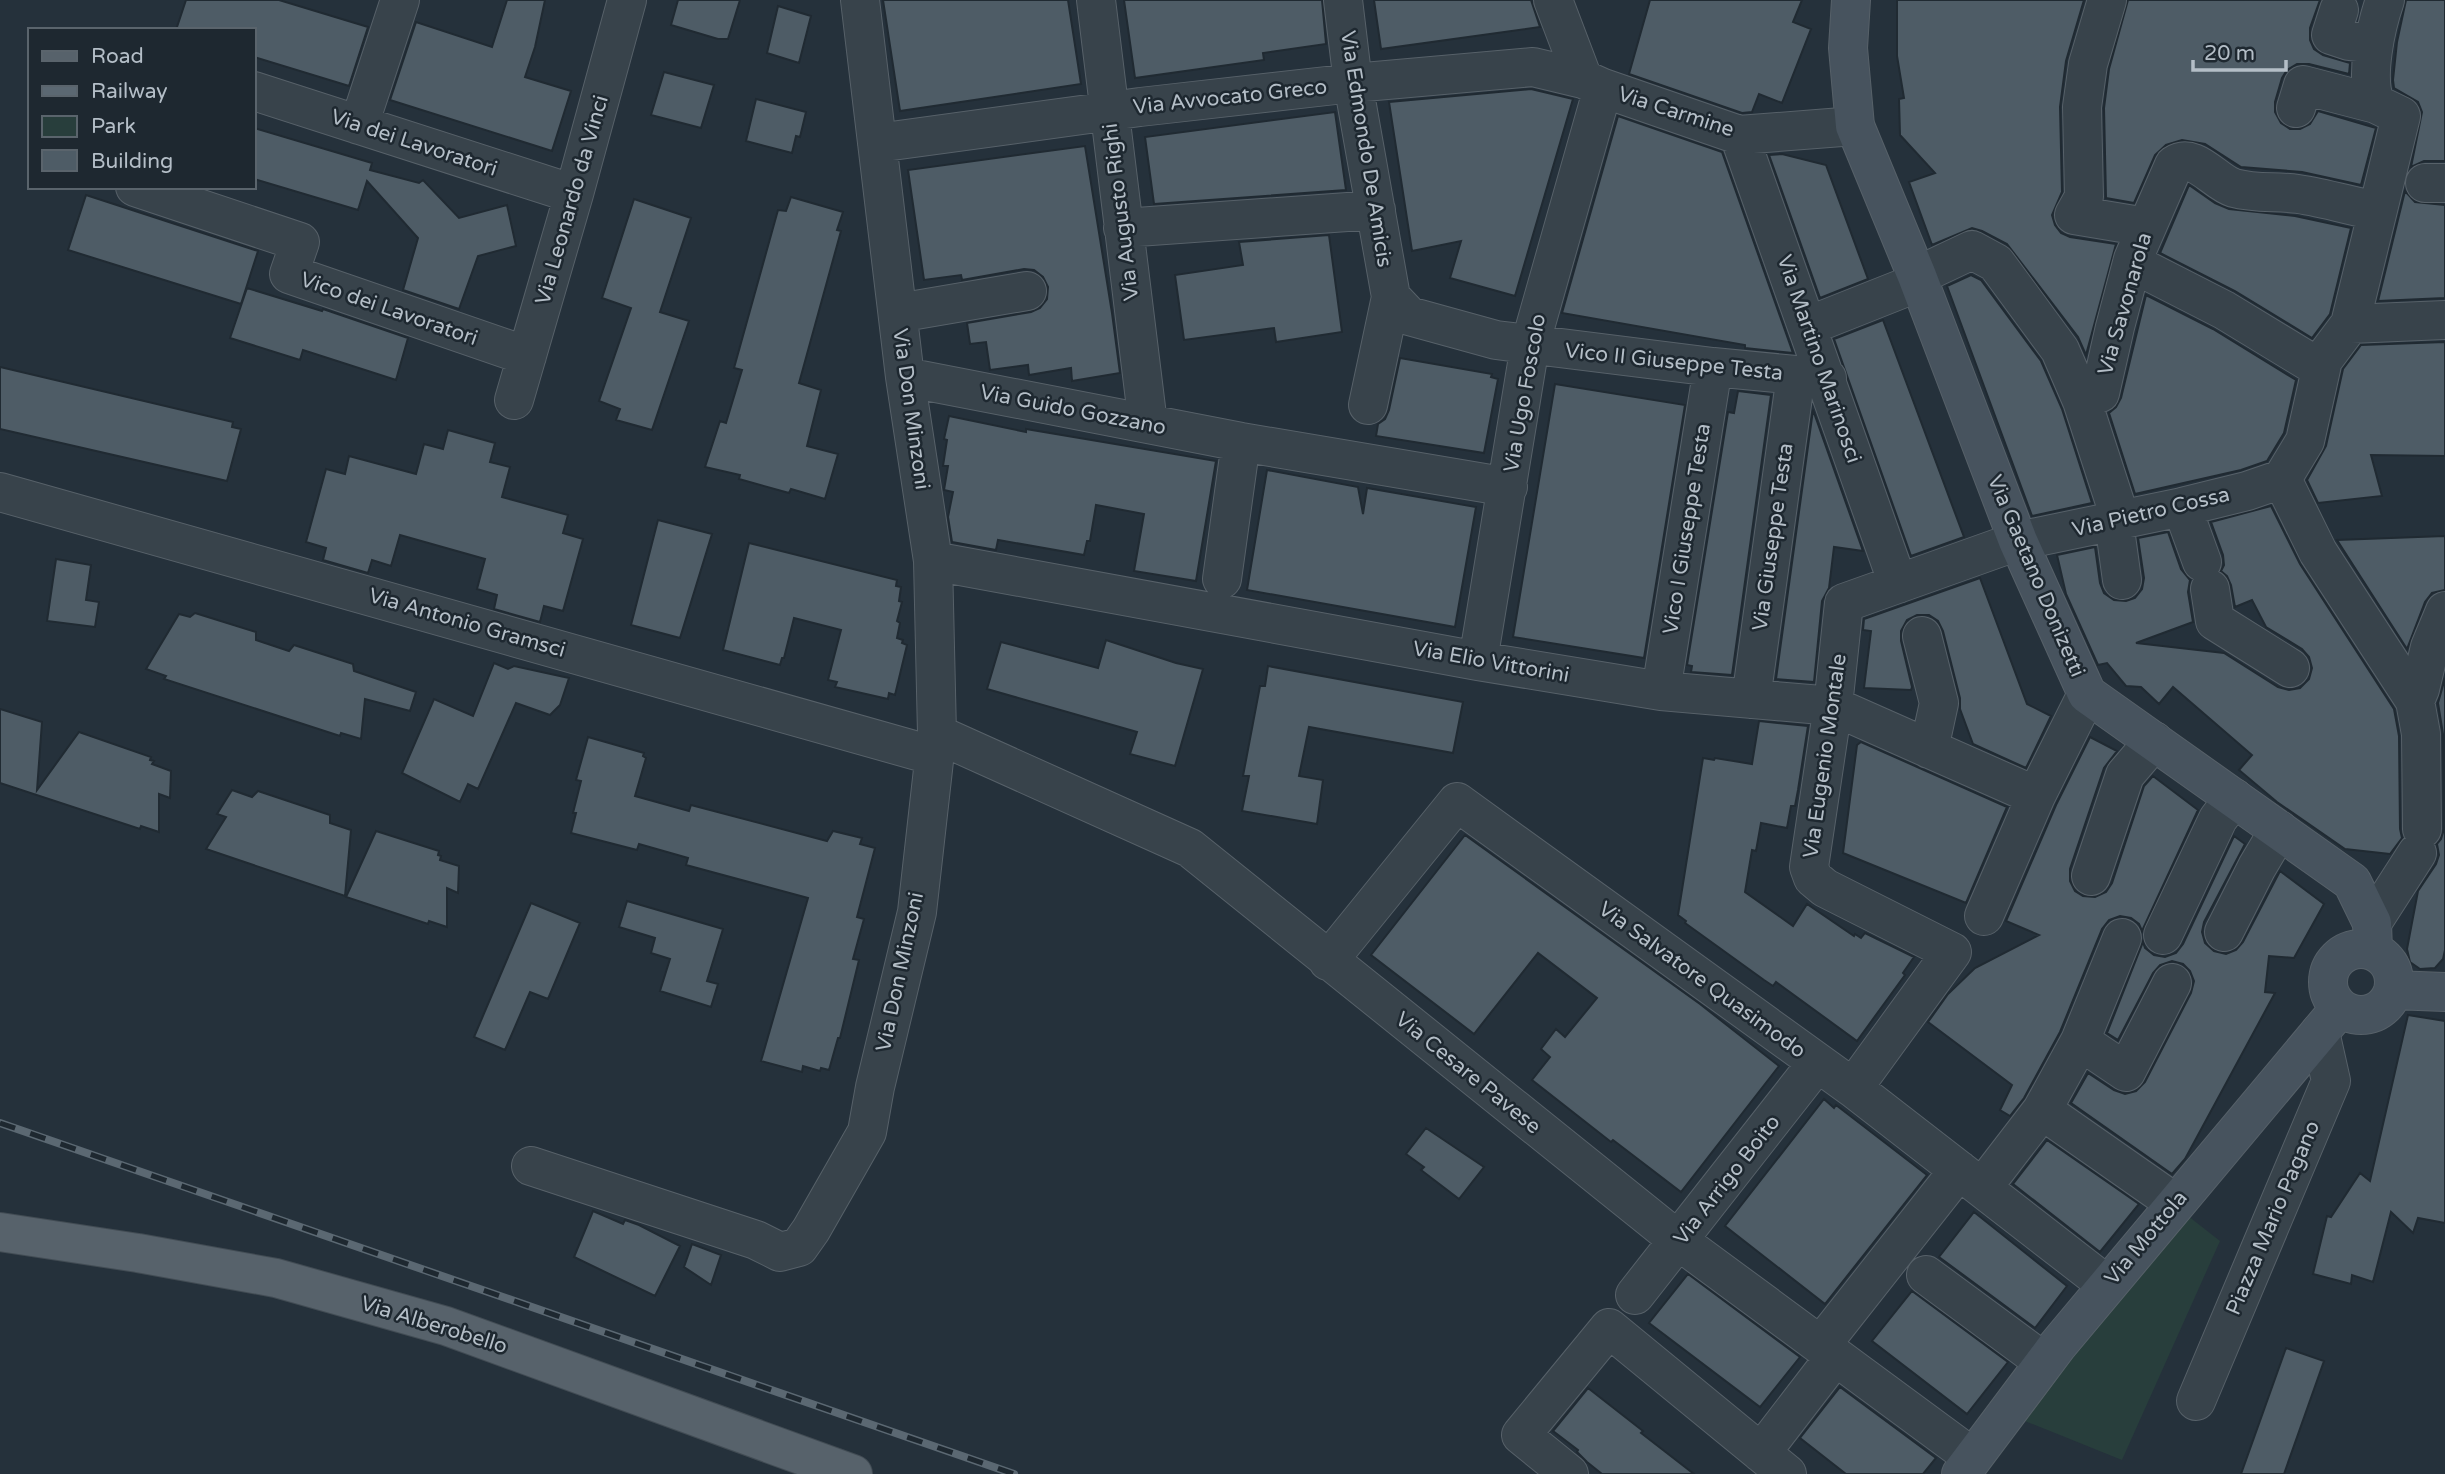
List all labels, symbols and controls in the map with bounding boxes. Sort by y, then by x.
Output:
legend [28,28,256,189]
scale bar [2193,28,2286,72]
street label: Via Edmondo De Amicis [1335,29,1397,269]
text: 20 m [2204,41,2255,66]
text: Road [91,44,144,69]
street label: Via Avvocato Greco [1132,74,1328,120]
text: Railway [91,79,168,104]
street label: Via Carmine [1615,81,1737,143]
street label: Via Leonardo da Vinci [530,92,614,308]
street label: Via dei Lavoratori [328,104,500,182]
text: Park [91,114,136,139]
street label: Via Augusto Righi [1098,122,1144,302]
text: Building [91,149,173,174]
street label: Via Savonarola [2093,230,2157,378]
street label: Via Martino Marinosci [1772,252,1866,466]
street label: Vico dei Lavoratori [297,267,481,351]
street label: Via Ugo Foscolo [1499,312,1551,474]
street label: Via Don Minzoni [887,327,935,491]
street label: Vico II Giuseppe Testa [1564,338,1784,386]
street label: Via Guido Gozzano [978,380,1168,440]
street label: Vico I Giuseppe Testa [1658,422,1716,636]
street label: Via Giuseppe Testa [1747,441,1799,633]
street label: Via Gaetano Donizetti [1982,471,2090,681]
street label: Via Pietro Cossa [2070,482,2232,542]
street label: Via Antonio Gramsci [366,583,568,663]
street label: Via Elio Vittorini [1411,636,1571,688]
street label: Via Eugenio Montale [1798,652,1852,860]
street label: Via Don Minzoni [871,890,929,1054]
street label: Via Salvatore Quasimodo [1594,896,1810,1064]
street label: Via Cesare Pavese [1390,1007,1546,1139]
street label: Via Arrigo Boito [1668,1110,1786,1250]
street label: Piazza Mario Pagano [2221,1117,2325,1319]
street label: Via Mottola [2099,1186,2193,1290]
street label: Via Alberobello [358,1291,510,1359]

